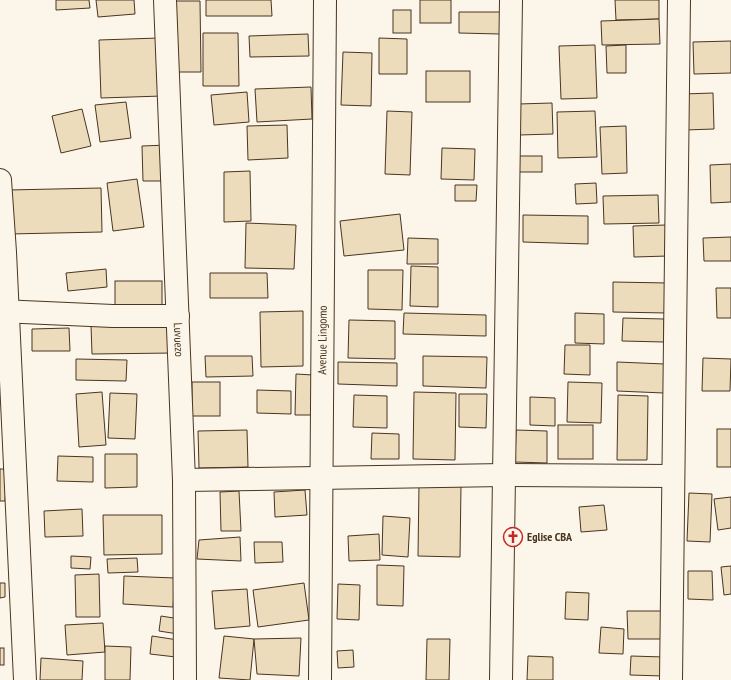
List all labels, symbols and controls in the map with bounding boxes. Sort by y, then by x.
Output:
street label: Avenue Lingomo [314,305,330,375]
street label: Luvuezo [171,322,187,357]
church icon: Eglise CBA [502,526,524,548]
place label: Eglise CBA [527,529,573,544]

